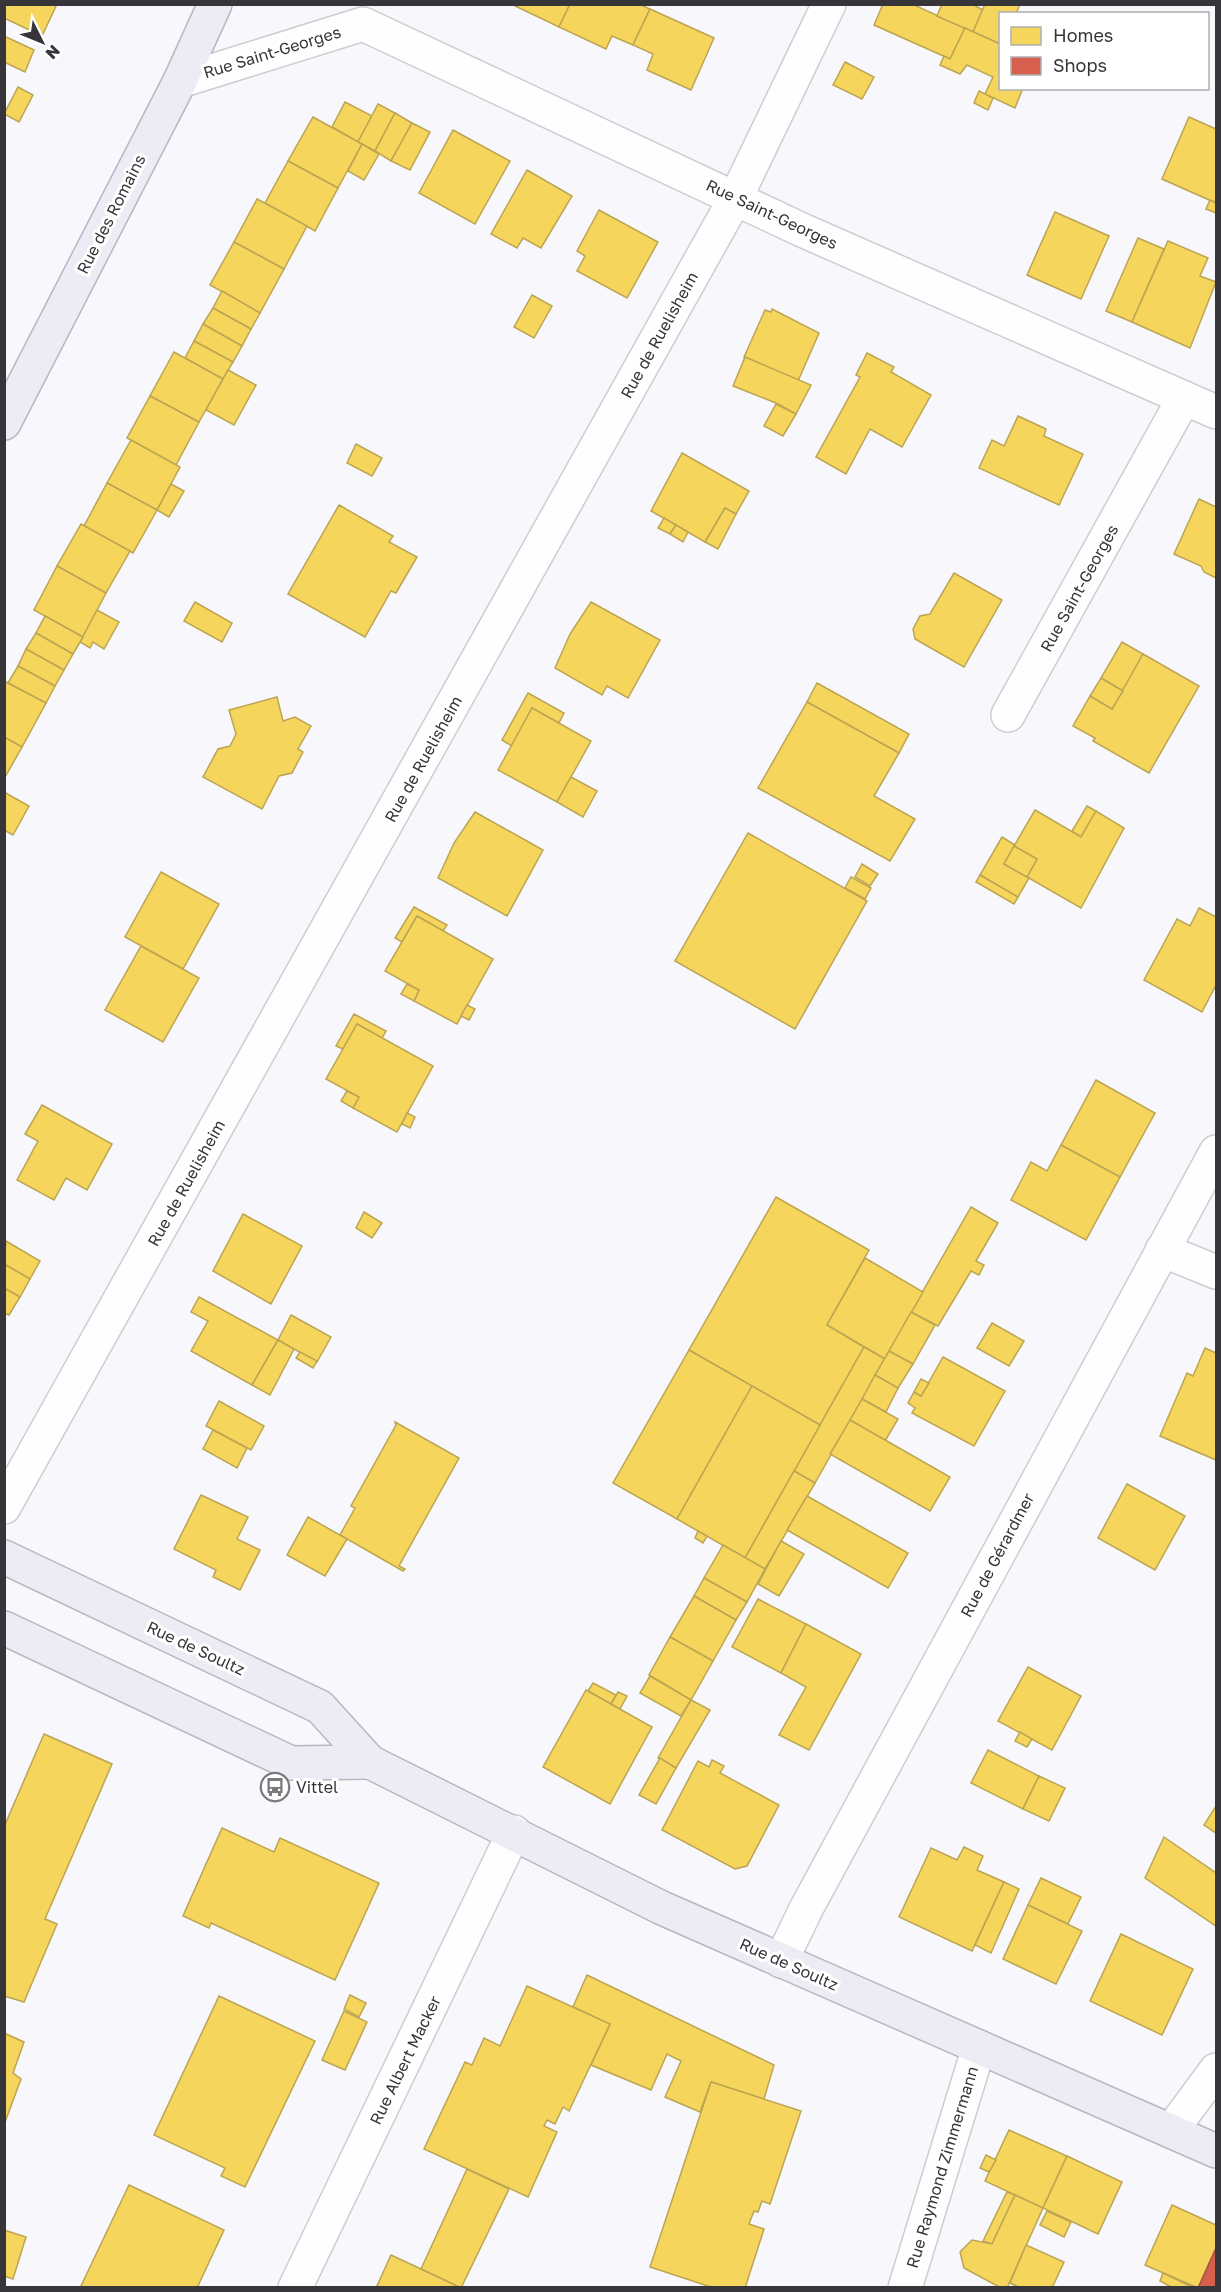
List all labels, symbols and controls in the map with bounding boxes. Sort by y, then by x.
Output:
north arrow [12,12,72,72]
legend [999,12,1209,90]
street label: Rue Saint-Georges [201,22,343,82]
text: Homes [1053,24,1113,46]
text: N [42,41,64,64]
text: Shops [1053,54,1107,76]
street label: Rue des Romains [72,151,150,277]
street label: Rue Saint-Georges [703,175,841,253]
street label: Rue de Ruelisheim [616,268,702,402]
street label: Rue Saint-Georges [1036,521,1122,655]
street label: Rue de Ruelisheim [380,692,466,826]
street label: Rue de Ruelisheim [143,1116,229,1250]
street label: Rue de Gérardmer [956,1489,1038,1621]
street label: Rue de Soultz [144,1617,248,1679]
bus stop icon: Vittel [259,1771,291,1803]
place label: Vittel [296,1777,338,1797]
street label: Rue de Soultz [737,1933,841,1995]
street label: Rue Albert Macker [365,1992,445,2128]
street label: Rue Raymond Zimmermann [902,2064,982,2270]

